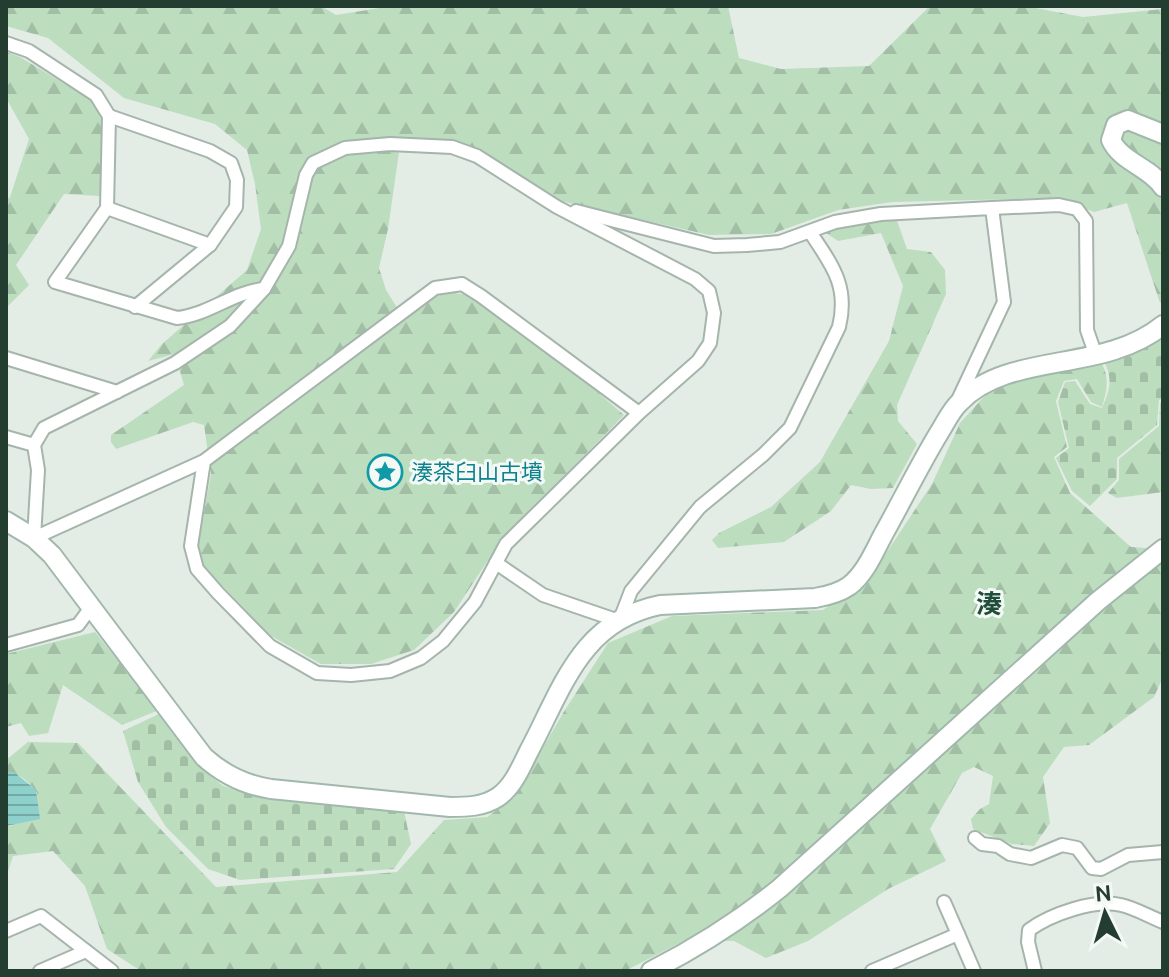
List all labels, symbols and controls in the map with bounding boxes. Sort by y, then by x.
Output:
place icon: 湊茶臼山古墳 [366,453,404,491]
place label: 湊茶臼山古墳 [411,459,543,484]
district label: 湊 [976,589,1002,618]
north arrow [1065,873,1145,953]
text: N [1094,879,1112,906]

